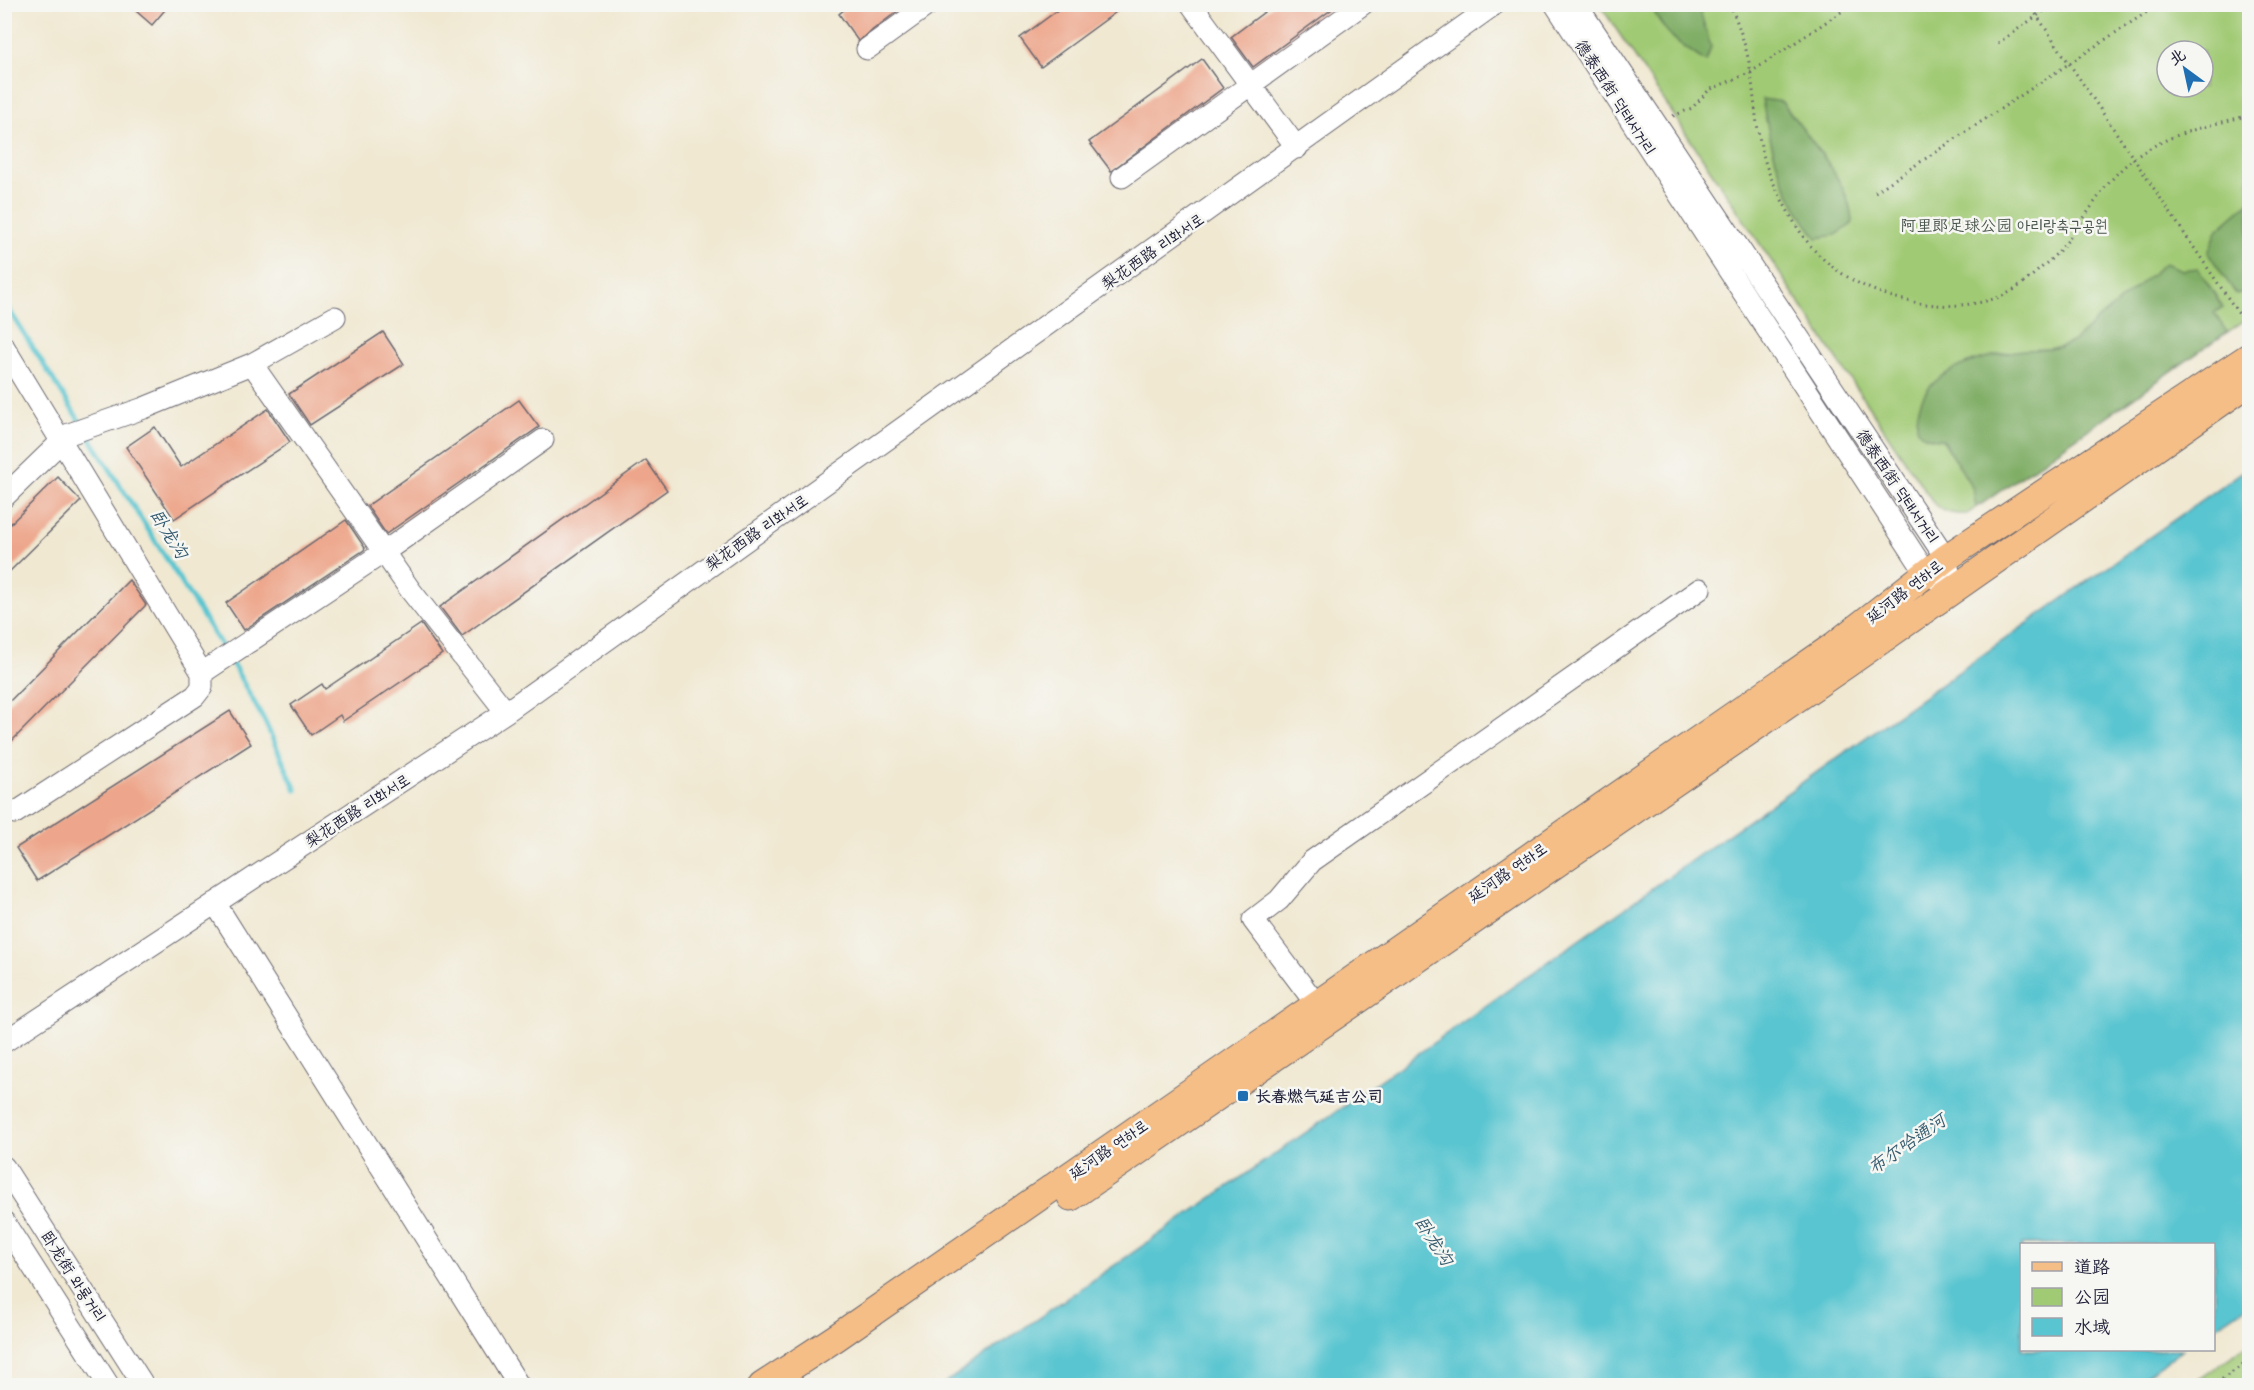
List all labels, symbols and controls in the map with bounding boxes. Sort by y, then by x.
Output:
street label: 德泰西街 덕태서거리 [1571,37,1659,159]
north arrow [2155,39,2215,99]
text: 北 [2166,45,2189,69]
street label: 梨花西路 리화서로 [1098,210,1207,294]
park label: 阿里郎足球公园 아리랑축구공원 [1900,217,2108,235]
street label: 德泰西街 덕태서거리 [1852,426,1942,547]
street label: 梨花西路 리화서로 [702,491,811,575]
water label: 卧龙沟 [145,506,193,564]
street label: 延河路 연하로 [1863,556,1946,627]
street label: 梨花西路 리화서로 [302,770,413,851]
street label: 延河路 연하로 [1465,839,1550,907]
place label: 长春燃气延吉公司 [1255,1088,1383,1106]
marker: 长春燃气延吉公司 [1236,1089,1250,1103]
water label: 布尔哈通河 [1864,1108,1953,1179]
street label: 延河路 연하로 [1066,1116,1151,1184]
water label: 卧龙沟 [1410,1213,1458,1271]
street label: 卧龙街 와룡거리 [37,1228,109,1325]
legend [2020,1243,2215,1351]
text: 道路 [2074,1257,2110,1278]
text: 公园 [2074,1287,2110,1308]
text: 水域 [2074,1317,2110,1338]

